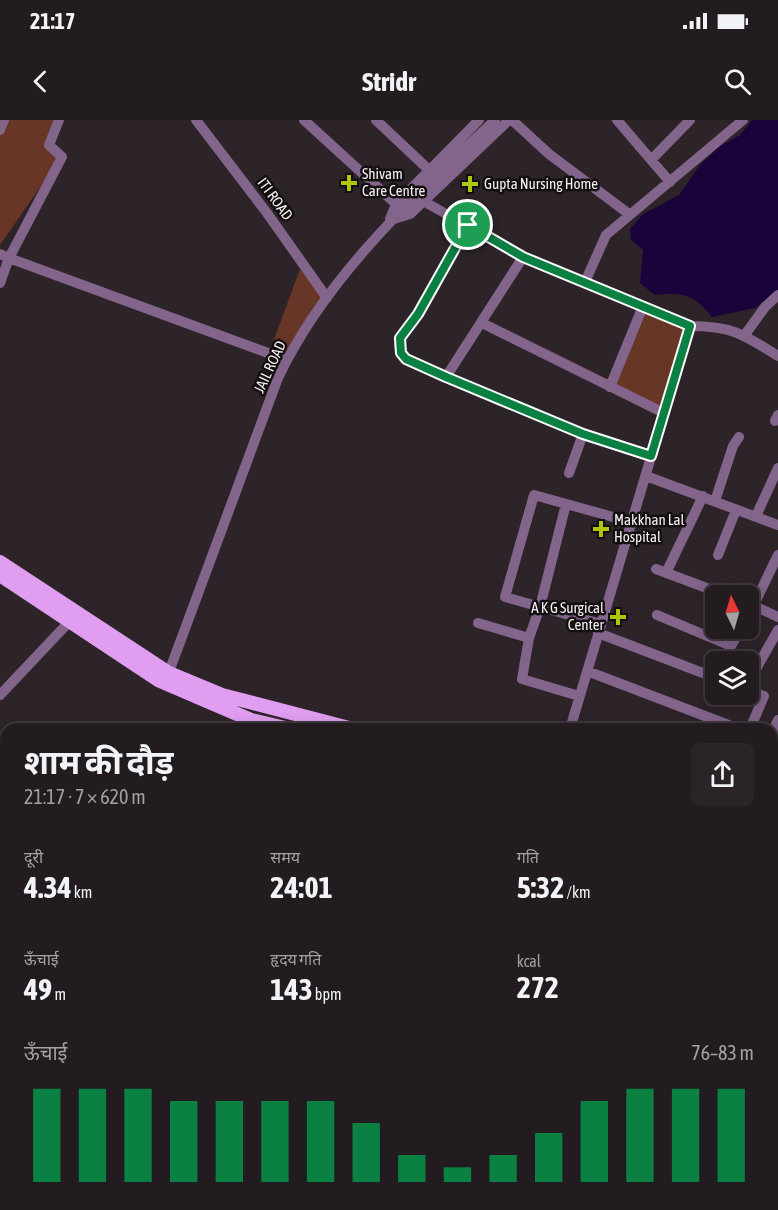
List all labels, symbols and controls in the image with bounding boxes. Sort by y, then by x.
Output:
text: 21:17 [30,8,75,34]
icon: back [24,65,57,98]
icon: search [721,65,754,98]
text: Stridr [362,66,416,97]
place label: Shivam Care Centre [362,165,426,199]
street label: ITI ROAD [254,174,296,223]
marker: Shivam Care Centre [340,174,358,192]
marker: Gupta Nursing Home [461,175,479,193]
place label: Gupta Nursing Home [484,175,598,192]
pin [442,199,493,250]
icon: arrive [451,208,484,241]
street label: JAIL ROAD [250,338,289,396]
place label: Makkhan Lal Hospital [614,511,685,545]
marker: Makkhan Lal Hospital [592,520,610,538]
north arrow [705,585,759,639]
map controls [705,585,759,705]
place label: A K G Surgical Center [531,599,605,633]
marker: A K G Surgical Center [609,608,627,626]
button: layers [705,651,759,705]
text: शाम की दौड़ [24,743,173,781]
button: share [691,743,754,806]
text: 21:17 · 7 × 620 m [24,785,146,808]
text: दूरी [24,848,43,866]
text: समय [270,848,300,866]
text: गति [517,848,539,866]
text: 4.34 [24,870,72,904]
text: 24:01 [270,870,333,904]
text: 5:32 [517,870,564,904]
text: km [72,883,92,901]
text: /km [564,883,590,901]
text: ऊँचाई [24,950,59,968]
text: हृदय गति [270,950,321,968]
text: kcal [517,952,541,970]
text: 272 [517,970,559,1004]
text: 49 [24,972,52,1006]
text: 143 [270,972,313,1006]
text: m [52,985,66,1003]
text: bpm [313,985,342,1003]
text: ऊँचाई [24,1041,67,1064]
text: 76–83 m [691,1041,754,1064]

